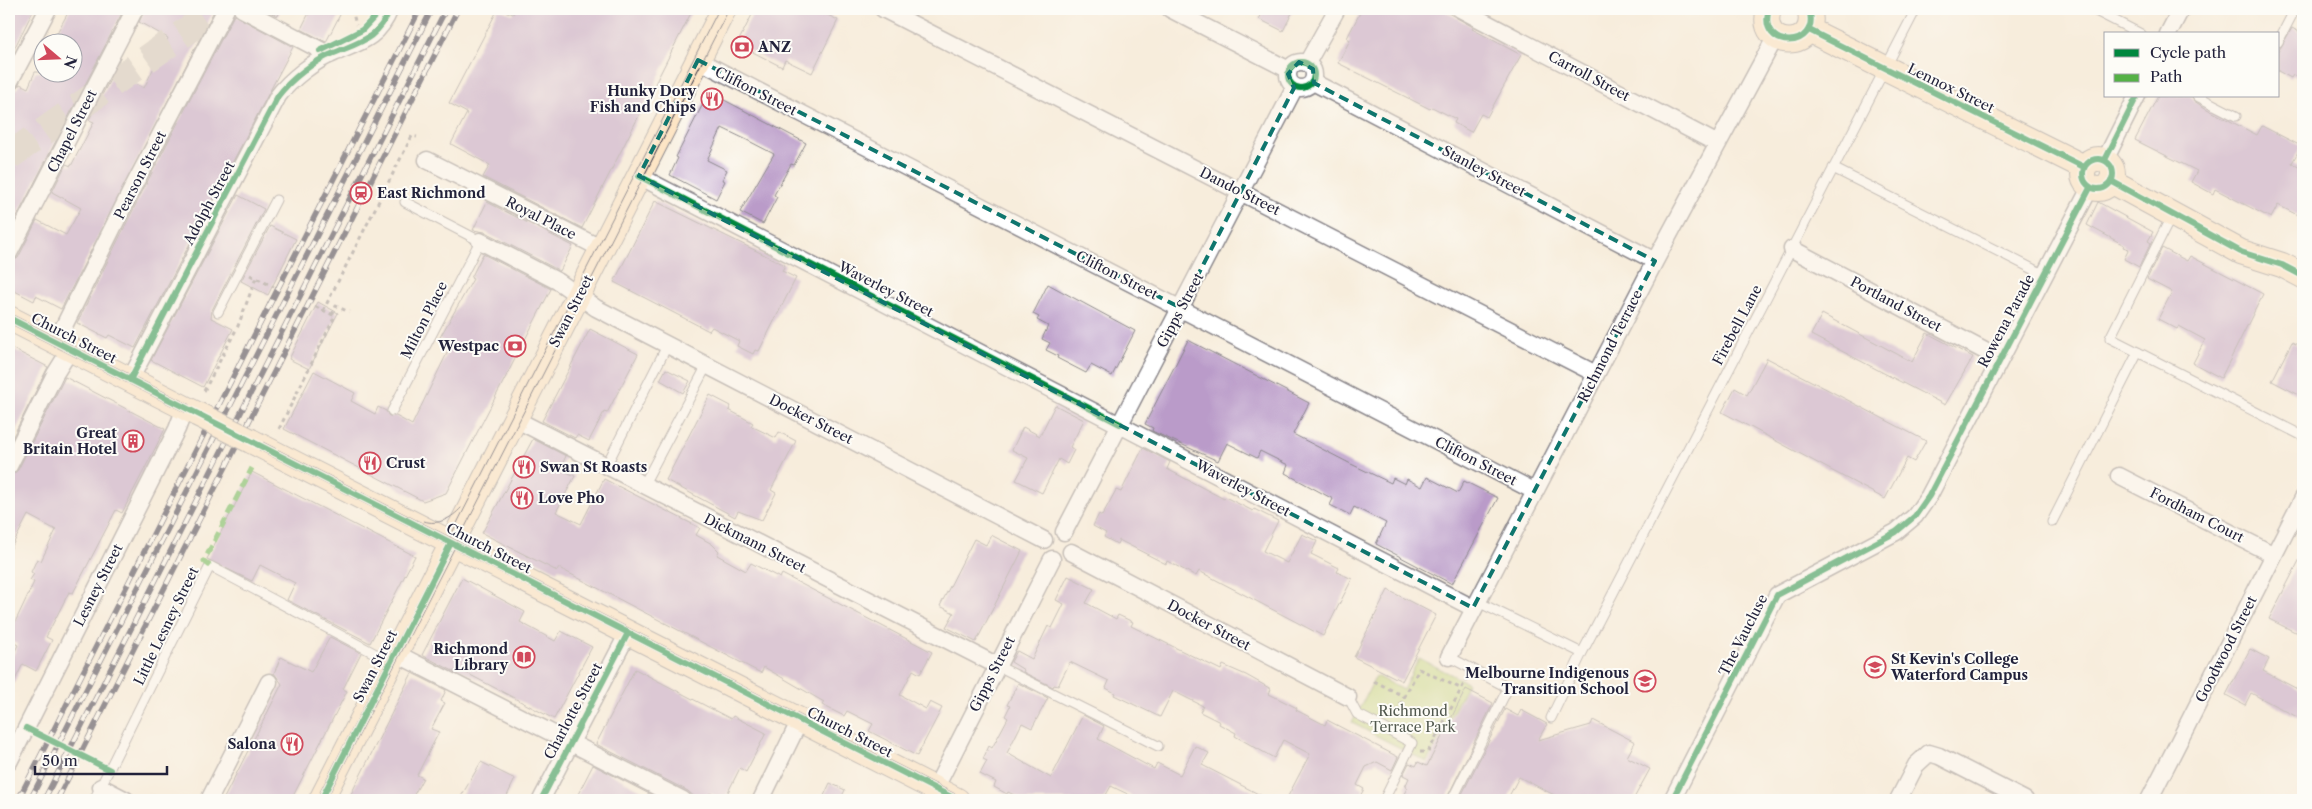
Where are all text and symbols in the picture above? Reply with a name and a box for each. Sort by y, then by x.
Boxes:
north arrow [32,32,82,82]
legend [2104,32,2280,98]
bank icon: ANZ [730,35,754,59]
place label: ANZ [757,38,791,56]
text: Cycle path [2150,43,2227,62]
street label: Carroll Street [1545,47,1633,105]
text: N [60,54,81,71]
street label: Lennox Street [1905,59,1997,117]
street label: Clifton Street [712,63,800,119]
text: Path [2150,67,2183,86]
place label: Hunky Dory Fish and Chips [590,82,696,116]
street label: Chapel Street [43,86,101,176]
restaurant icon: Hunky Dory Fish and Chips [700,87,724,111]
street label: Pearson Street [110,128,170,222]
street label: Stanley Street [1439,141,1529,201]
street label: Adolph Street [179,158,239,249]
street label: Dando Street [1197,163,1283,219]
station icon: East Richmond [349,181,373,205]
place label: East Richmond [377,184,486,202]
street label: Royal Place [503,193,580,244]
street label: Clifton Street [1073,247,1161,303]
street label: Waverley Street [834,257,937,321]
street label: Gipps Street [1153,269,1207,351]
street label: Rowena Parade [1974,271,2038,371]
street label: Swan Street [545,272,597,350]
street label: Portland Street [1847,272,1945,336]
street label: Milton Place [397,278,451,362]
street label: Firebell Lane [1708,282,1766,368]
street label: Richmond Terrace [1574,286,1646,405]
street label: Church Street [28,309,120,367]
bank icon: Westpac [503,334,527,358]
place label: Westpac [437,337,499,355]
street label: Docker Street [766,390,856,448]
place label: Great Britain Hotel [23,424,117,458]
building icon: Great Britain Hotel [121,429,145,453]
street label: Clifton Street [1432,433,1520,489]
restaurant icon: Crust [358,451,382,475]
place label: Crust [386,454,426,472]
restaurant icon: Swan St Roasts [512,455,536,479]
street label: Waverley Street [1192,455,1293,520]
place label: Swan St Roasts [540,458,647,476]
street label: Fordham Court [2147,484,2247,546]
restaurant icon: Love Pho [510,486,534,510]
place label: Love Pho [538,489,605,507]
street label: Dickmann Street [701,509,809,577]
street label: Church Street [443,519,535,577]
street label: Lesney Street [70,541,127,629]
street label: Little Lesney Street [130,564,202,688]
street label: The Vaucluse [1715,591,1771,679]
street label: Goodwood Street [2191,593,2261,705]
street label: Docker Street [1164,596,1254,654]
street label: Swan Street [349,627,401,705]
street label: Gipps Street [965,633,1019,715]
place label: Richmond Library [433,640,509,674]
library icon: Richmond Library [512,645,536,669]
place label: St Kevin's College Waterford Campus [1890,650,2028,684]
school or university icon: St Kevin's College Waterford Campus [1863,655,1887,679]
street label: Charlotte Street [540,660,606,762]
place label: Melbourne Indigenous Transition School [1465,664,1629,698]
school or university icon: Melbourne Indigenous Transition School [1633,669,1657,693]
park label: Richmond Terrace Park [1370,702,1457,736]
street label: Church Street [804,703,896,761]
restaurant icon: Salona [280,732,304,756]
place label: Salona [227,735,277,753]
scale bar [35,744,168,776]
text: 50 m [42,751,78,770]

